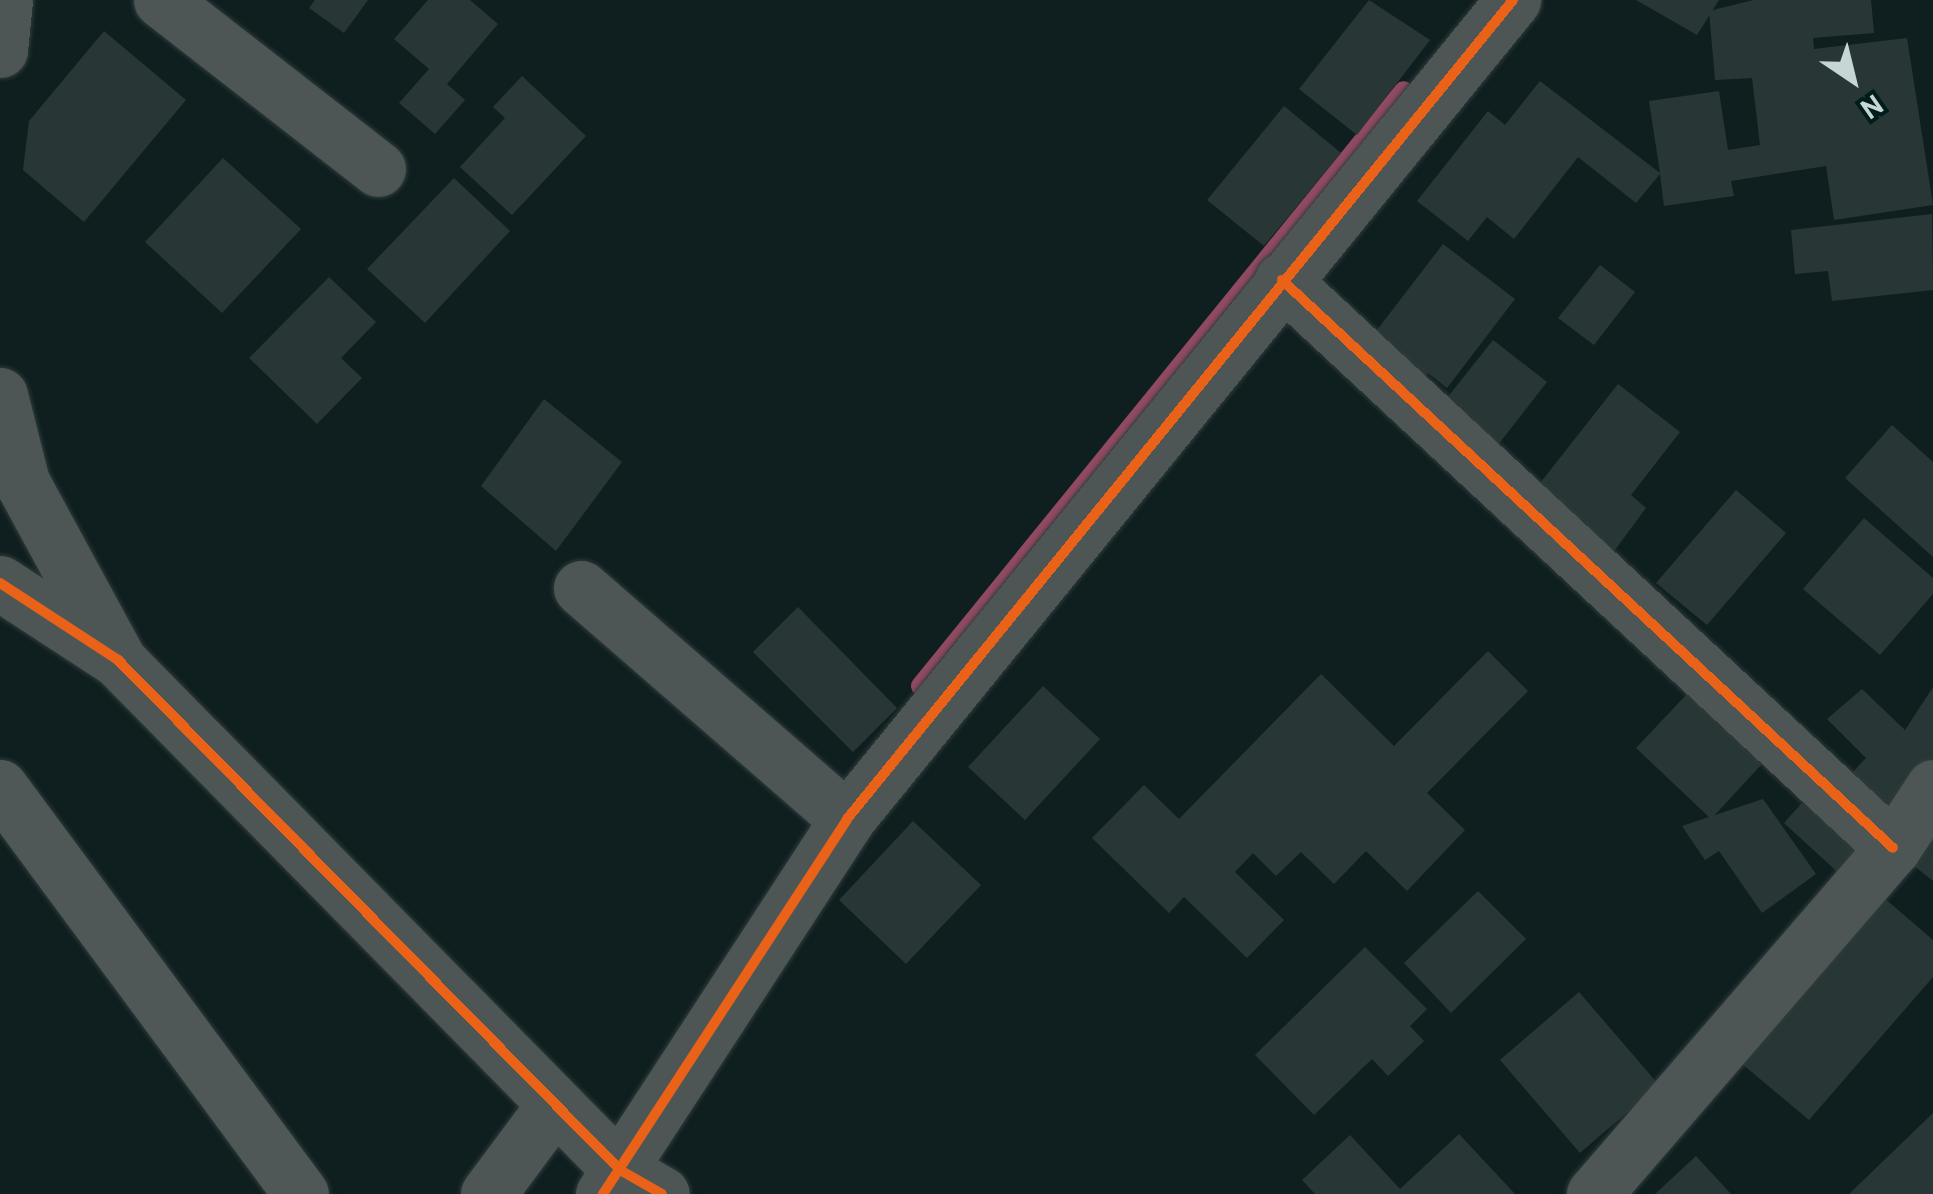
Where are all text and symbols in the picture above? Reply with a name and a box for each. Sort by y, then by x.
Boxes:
north arrow [1803,30,1903,130]
text: N [1852,84,1889,125]

